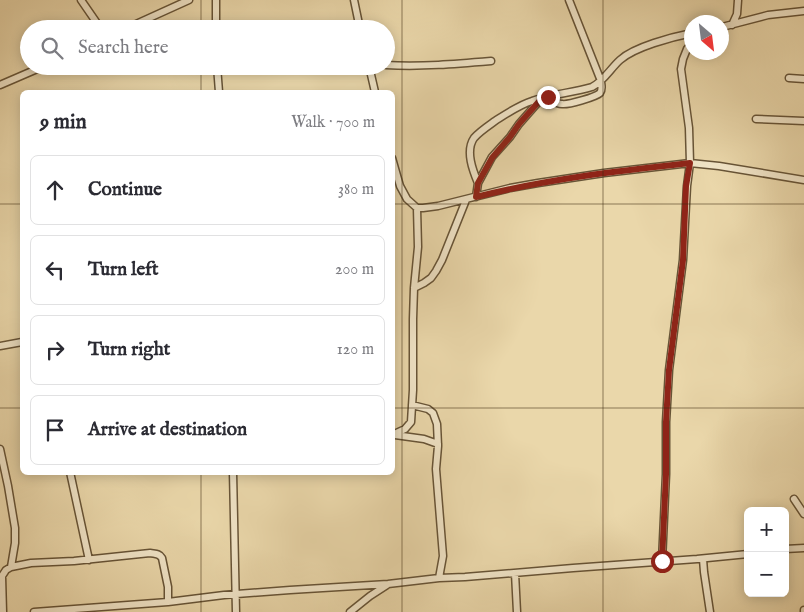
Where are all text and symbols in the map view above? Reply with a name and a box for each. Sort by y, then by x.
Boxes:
north arrow [684,15,729,60]
search box [20,20,395,75]
icon: search [38,34,66,62]
text: Search here [78,36,169,60]
route end [537,86,560,109]
text: 9 min [40,109,87,136]
text: Walk · 700 m [291,113,375,133]
icon: ahead [41,176,69,204]
text: Continue [88,178,162,202]
text: 380 m [338,180,374,200]
icon: left [41,256,69,284]
text: Turn left [88,258,159,282]
text: 200 m [335,260,374,280]
icon: right [41,336,69,364]
text: Turn right [88,338,170,362]
text: 120 m [337,340,374,360]
icon: arrive [41,416,69,444]
text: Arrive at destination [88,418,247,442]
map controls [744,507,789,597]
button: + [744,507,789,552]
route start [651,550,674,573]
button: − [744,552,789,597]

